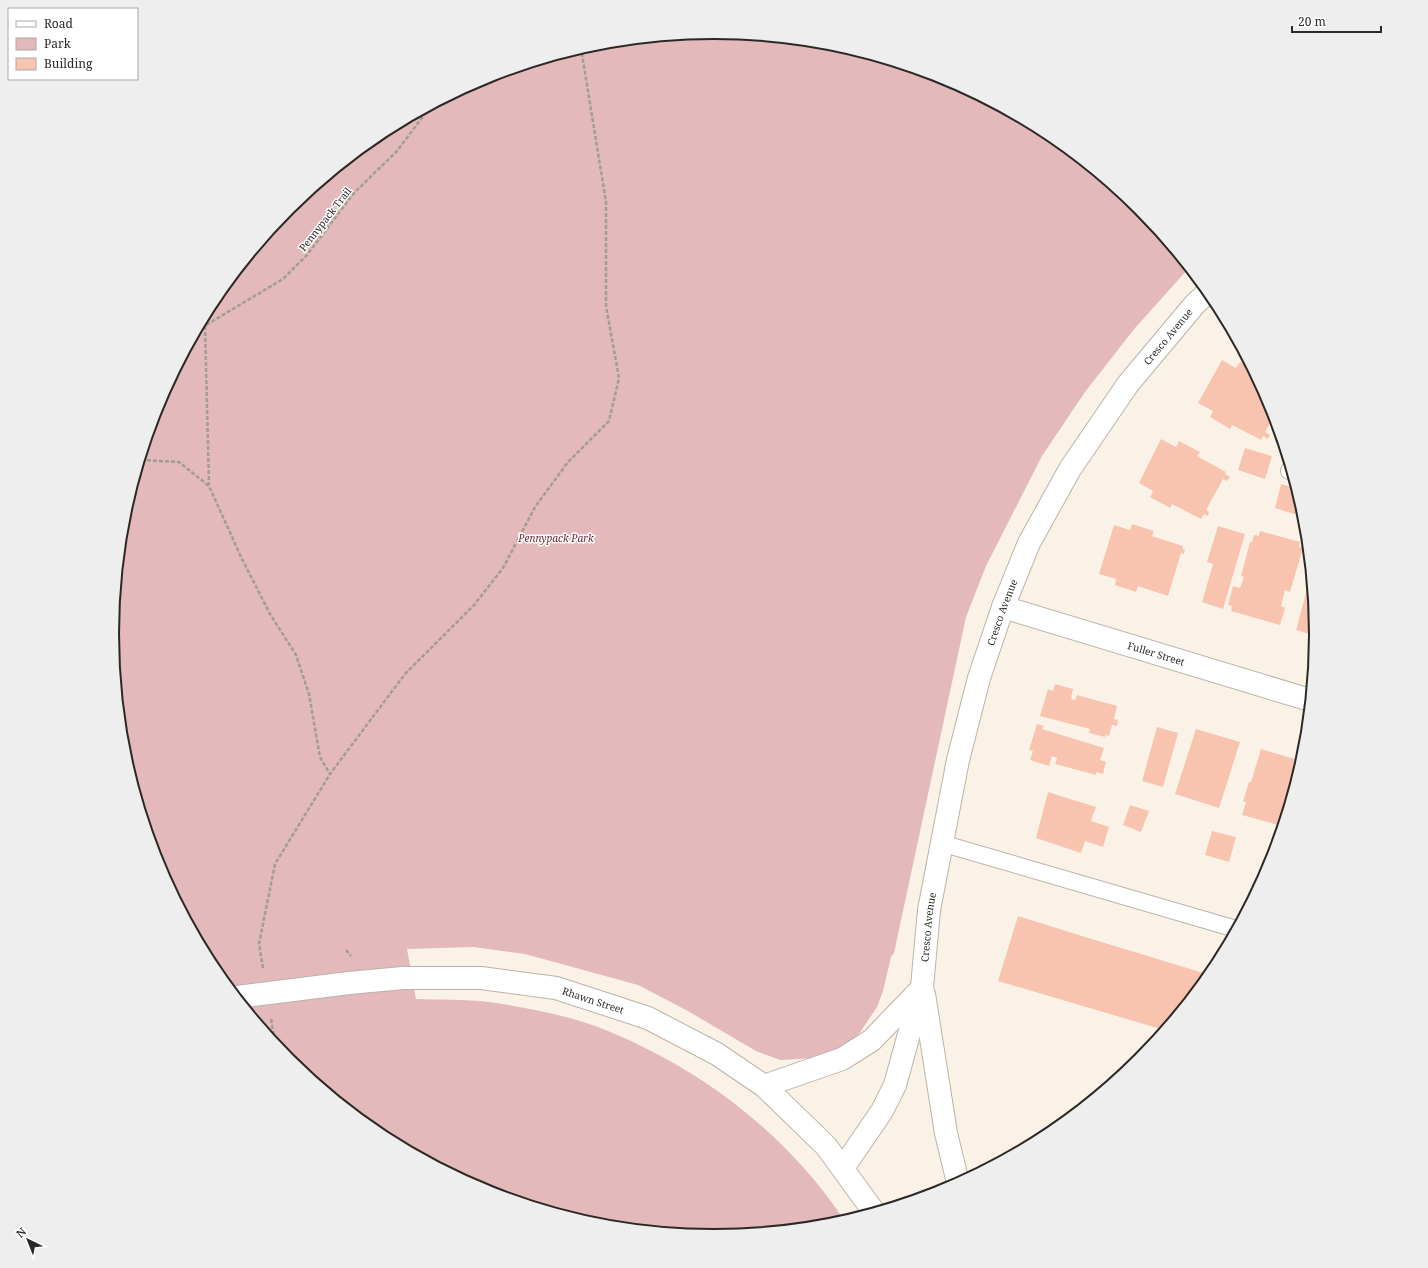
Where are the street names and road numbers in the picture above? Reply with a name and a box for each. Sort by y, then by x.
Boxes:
street label: Pennypack Trail [296,184,354,254]
street label: Cresco Avenue [1140,305,1196,368]
street label: Cresco Avenue [983,577,1021,648]
street label: Fuller Street [1126,638,1187,669]
street label: Cresco Avenue [917,891,939,962]
street label: Rhawn Street [560,984,626,1017]

